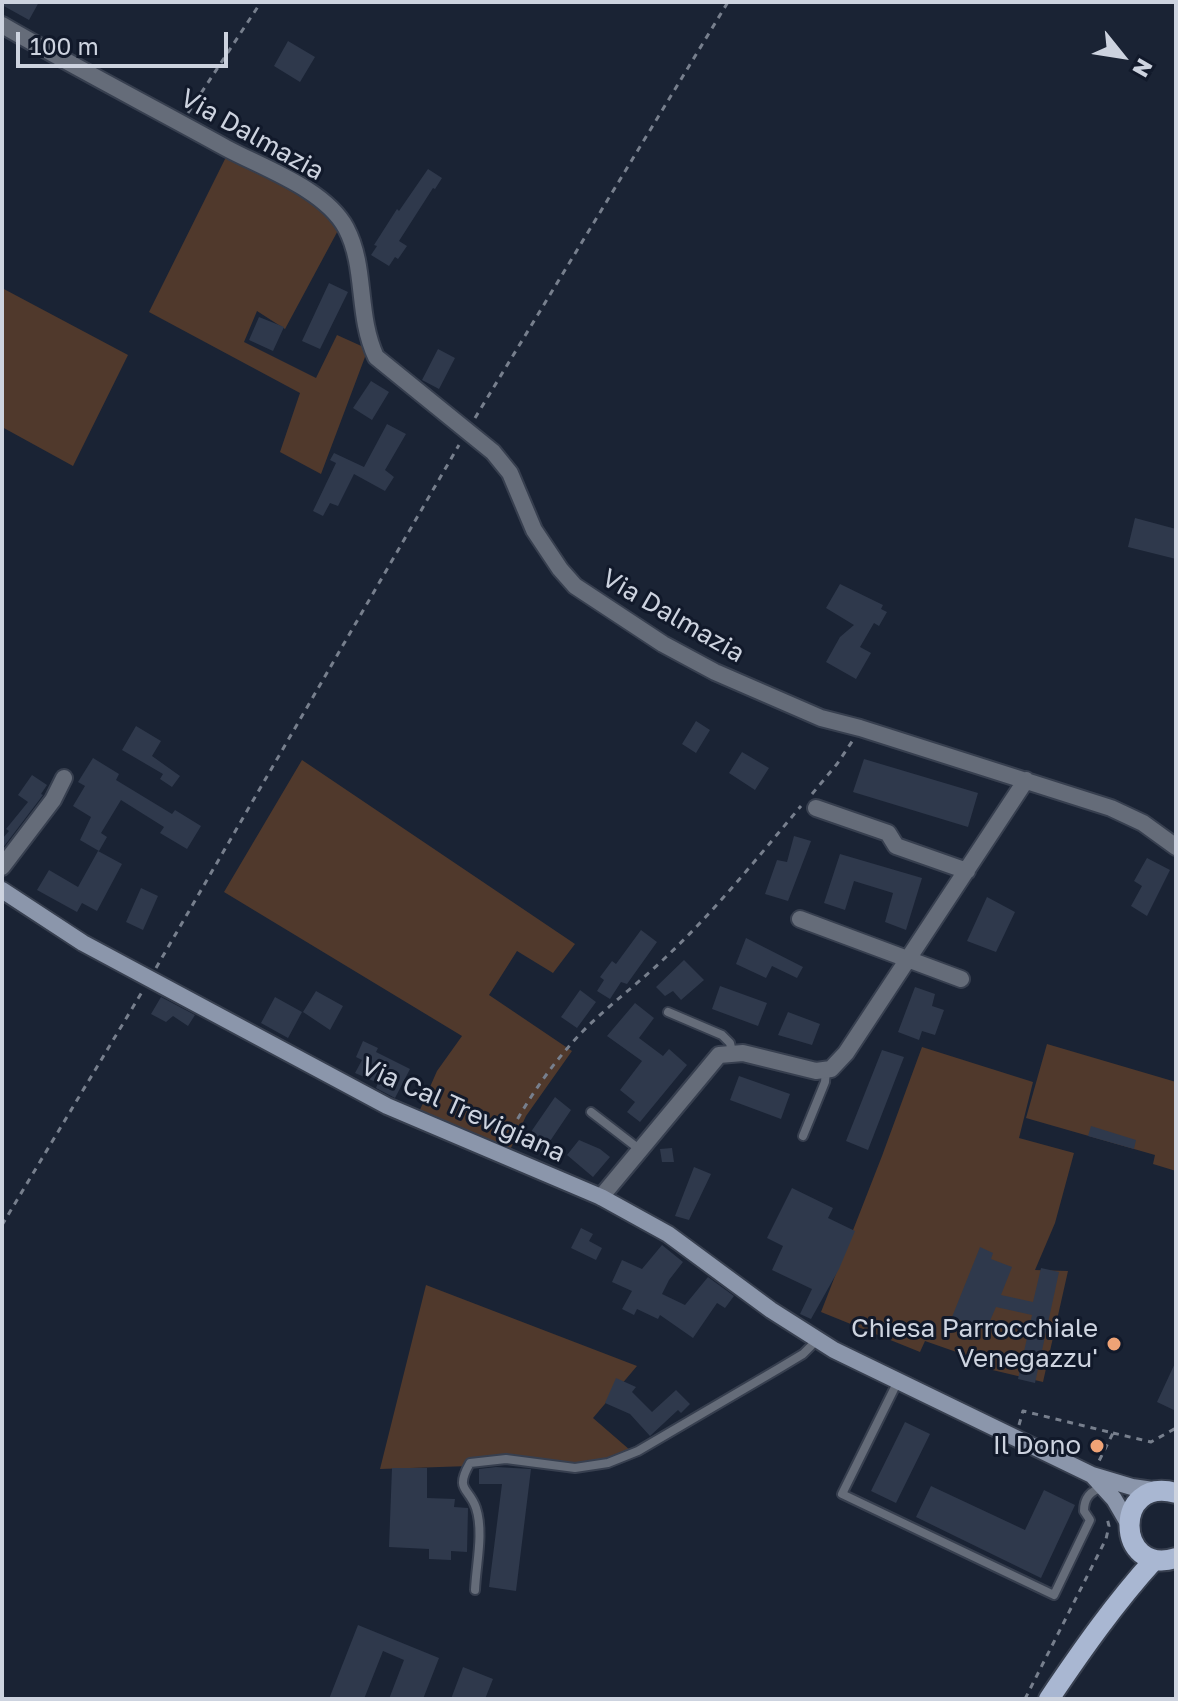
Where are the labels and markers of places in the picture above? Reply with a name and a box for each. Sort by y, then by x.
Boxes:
place label: Chiesa Parrocchiale Venegazzu' [851,1313,1098,1374]
marker: Chiesa Parrocchiale Venegazzu' [1105,1335,1123,1353]
place label: Il Dono [993,1430,1081,1462]
marker: Il Dono [1088,1437,1106,1455]

